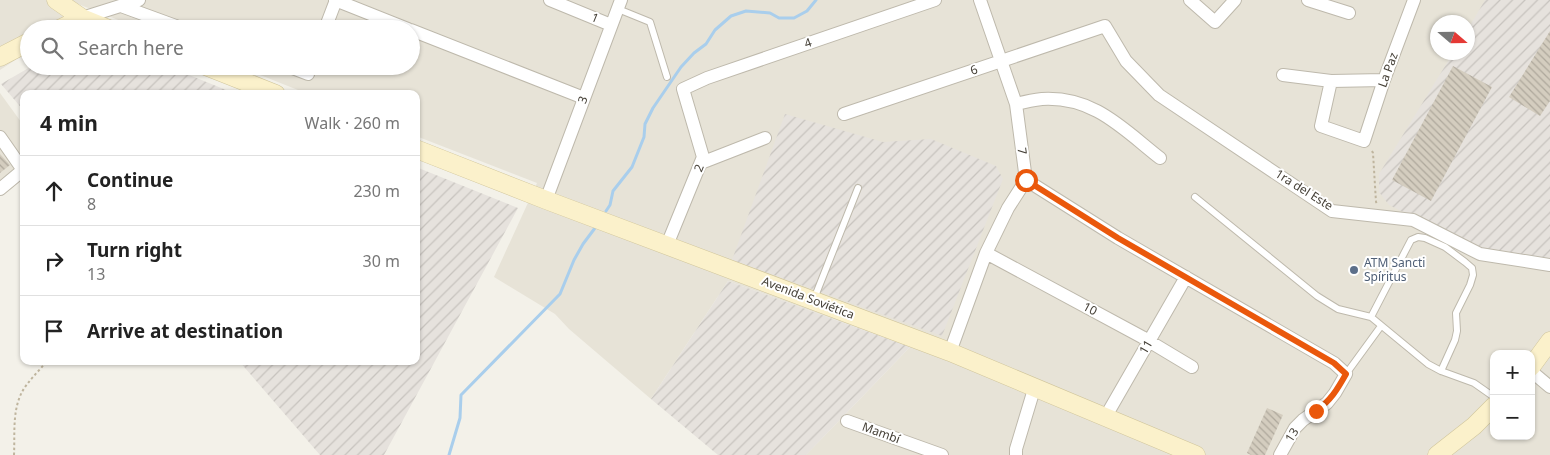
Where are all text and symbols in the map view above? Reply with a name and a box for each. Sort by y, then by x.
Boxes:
street label: 1 [589,8,602,27]
north arrow [1430,15,1475,60]
search box [20,20,420,75]
street label: 4 [802,33,814,52]
icon: search [38,34,66,62]
text: Search here [78,35,184,61]
street label: La Paz [1373,50,1402,90]
street label: 6 [968,60,980,79]
street label: 3 [573,94,592,106]
text: 4 min [40,109,98,137]
text: Walk · 260 m [305,112,400,134]
street label: 7 [1014,146,1031,156]
street label: 2 [689,161,708,174]
street label: 1ra del Este [1272,165,1337,214]
text: Continue [87,167,173,193]
route start [1015,169,1038,192]
icon: ahead [40,177,68,205]
text: 230 m [353,180,400,202]
text: 8 [87,193,96,215]
text: Turn right [87,237,182,263]
icon: right [40,247,68,275]
text: 30 m [363,250,400,272]
place label: ATM Sancti Spíritus [1364,254,1425,285]
text: 13 [87,263,105,285]
marker: ATM Sancti Spíritus [1348,264,1360,276]
street label: Avenida Soviética [759,272,857,323]
street label: 10 [1080,298,1100,319]
icon: arrive [40,317,68,345]
text: Arrive at destination [87,318,283,344]
street label: 11 [1135,337,1156,357]
map controls [1490,350,1535,440]
button: + [1490,350,1535,395]
button: − [1490,395,1535,440]
route end [1305,400,1328,423]
street label: Mambí [860,418,903,448]
street label: 13 [1281,424,1302,445]

